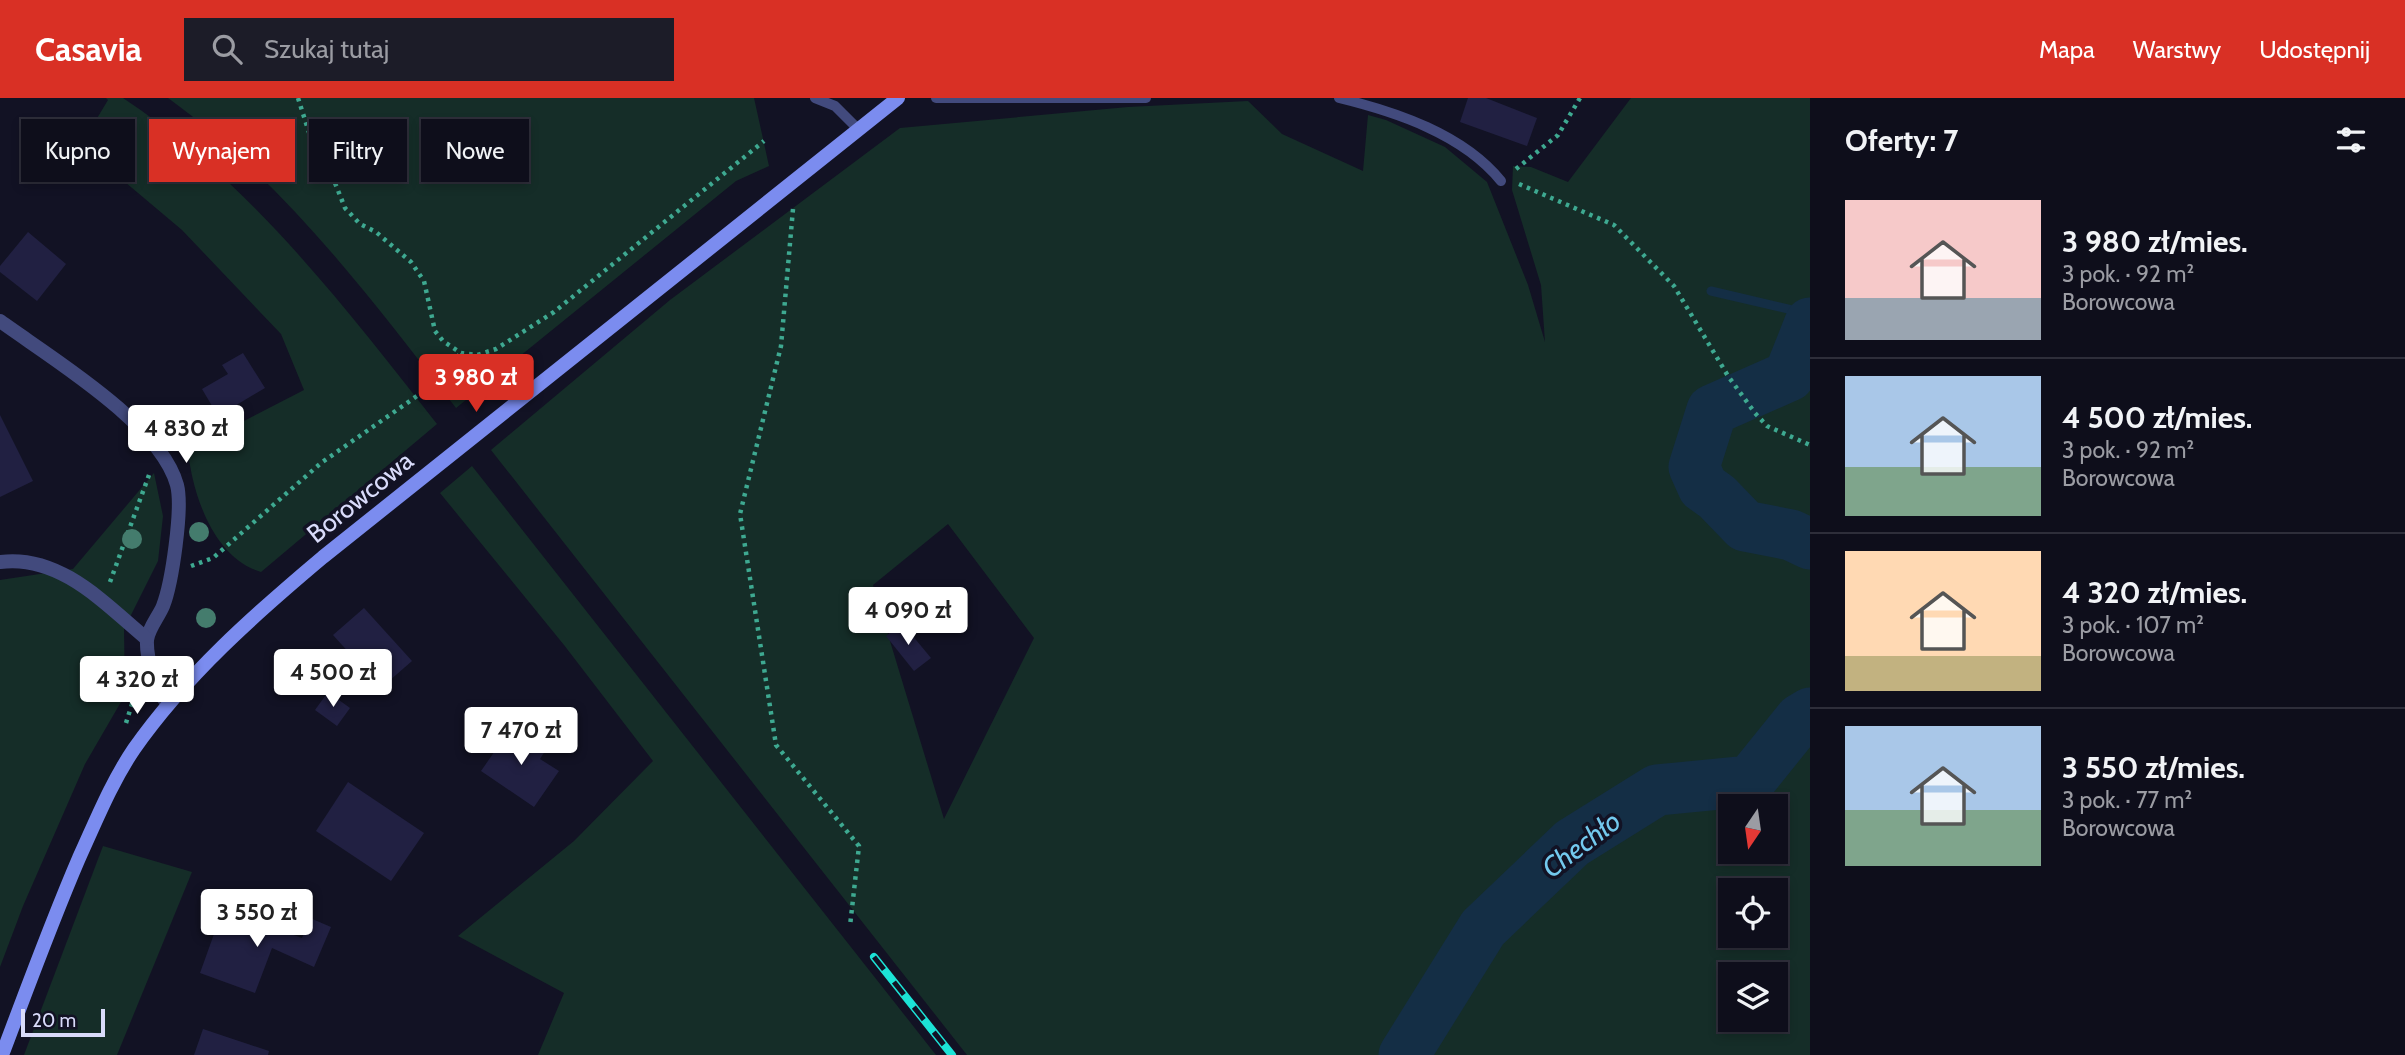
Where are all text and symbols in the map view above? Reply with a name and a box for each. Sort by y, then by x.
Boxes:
search box [184,18,674,81]
text: Casavia [35,29,142,69]
icon: search [208,30,246,68]
text: Szukaj tutaj [264,33,389,65]
text: Mapa [2039,35,2095,64]
text: Warstwy [2133,35,2221,64]
text: Udostępnij [2259,35,2370,64]
chip: Kupno [21,119,135,182]
chip: Wynajem [149,119,295,182]
chip: Filtry [309,119,407,182]
chip: Nowe [421,119,529,182]
icon: filters [2332,121,2370,159]
text: Oferty: 7 [1845,122,1958,159]
text: 3 980 zł/mies. [2062,223,2248,260]
icon: home [1901,228,1985,312]
text: 3 pok. · 92 m² [2062,260,2194,288]
text: Borowcowa [2062,288,2175,316]
pin: 3 980 zł [404,354,548,414]
text: 3 980 zł [435,363,517,391]
text: 4 500 zł/mies. [2062,399,2253,436]
icon: home [1901,404,1985,488]
pin: 4 830 zł [114,406,258,465]
text: 4 830 zł [144,414,228,442]
text: 3 pok. · 92 m² [2062,436,2194,464]
street label: Borowcowa [300,444,420,550]
text: Borowcowa [2062,464,2175,492]
text: 4 320 zł/mies. [2062,574,2247,611]
icon: home [1901,579,1985,663]
pin: 4 090 zł [836,588,980,647]
text: 4 090 zł [865,596,951,624]
text: 3 pok. · 107 m² [2062,611,2204,639]
text: Borowcowa [2062,639,2175,667]
pin: 4 500 zł [261,650,405,709]
pin: 4 320 zł [65,656,209,716]
text: 4 500 zł [290,658,376,686]
text: 4 320 zł [96,665,178,693]
pin: 7 470 zł [449,708,593,767]
text: 7 470 zł [481,716,561,744]
text: 3 550 zł/mies. [2062,749,2245,786]
icon: home [1901,754,1985,838]
text: 3 pok. · 77 m² [2062,786,2192,814]
north arrow [1718,794,1788,864]
map controls [1718,794,1788,1032]
water label: Chechło [1535,803,1627,885]
text: Borowcowa [2062,814,2175,842]
button: locate [1718,878,1788,948]
pin: 3 550 zł [185,890,329,949]
text: 3 550 zł [217,898,297,926]
button: layers [1718,962,1788,1032]
scale bar [21,1006,105,1038]
text: 20 m [32,1009,76,1032]

